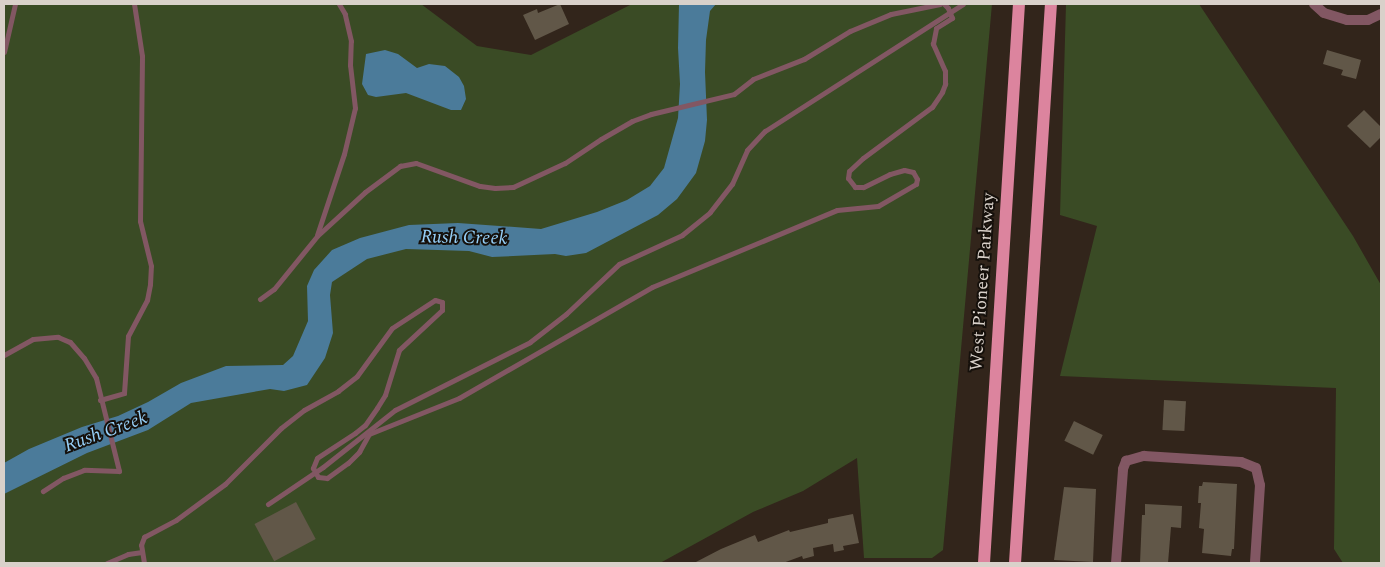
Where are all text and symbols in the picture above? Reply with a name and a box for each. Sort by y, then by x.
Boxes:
street label: West Pioneer Parkway [966,192,1000,372]
water label: Rush Creek [420,226,508,250]
water label: Rush Creek [61,406,151,458]

